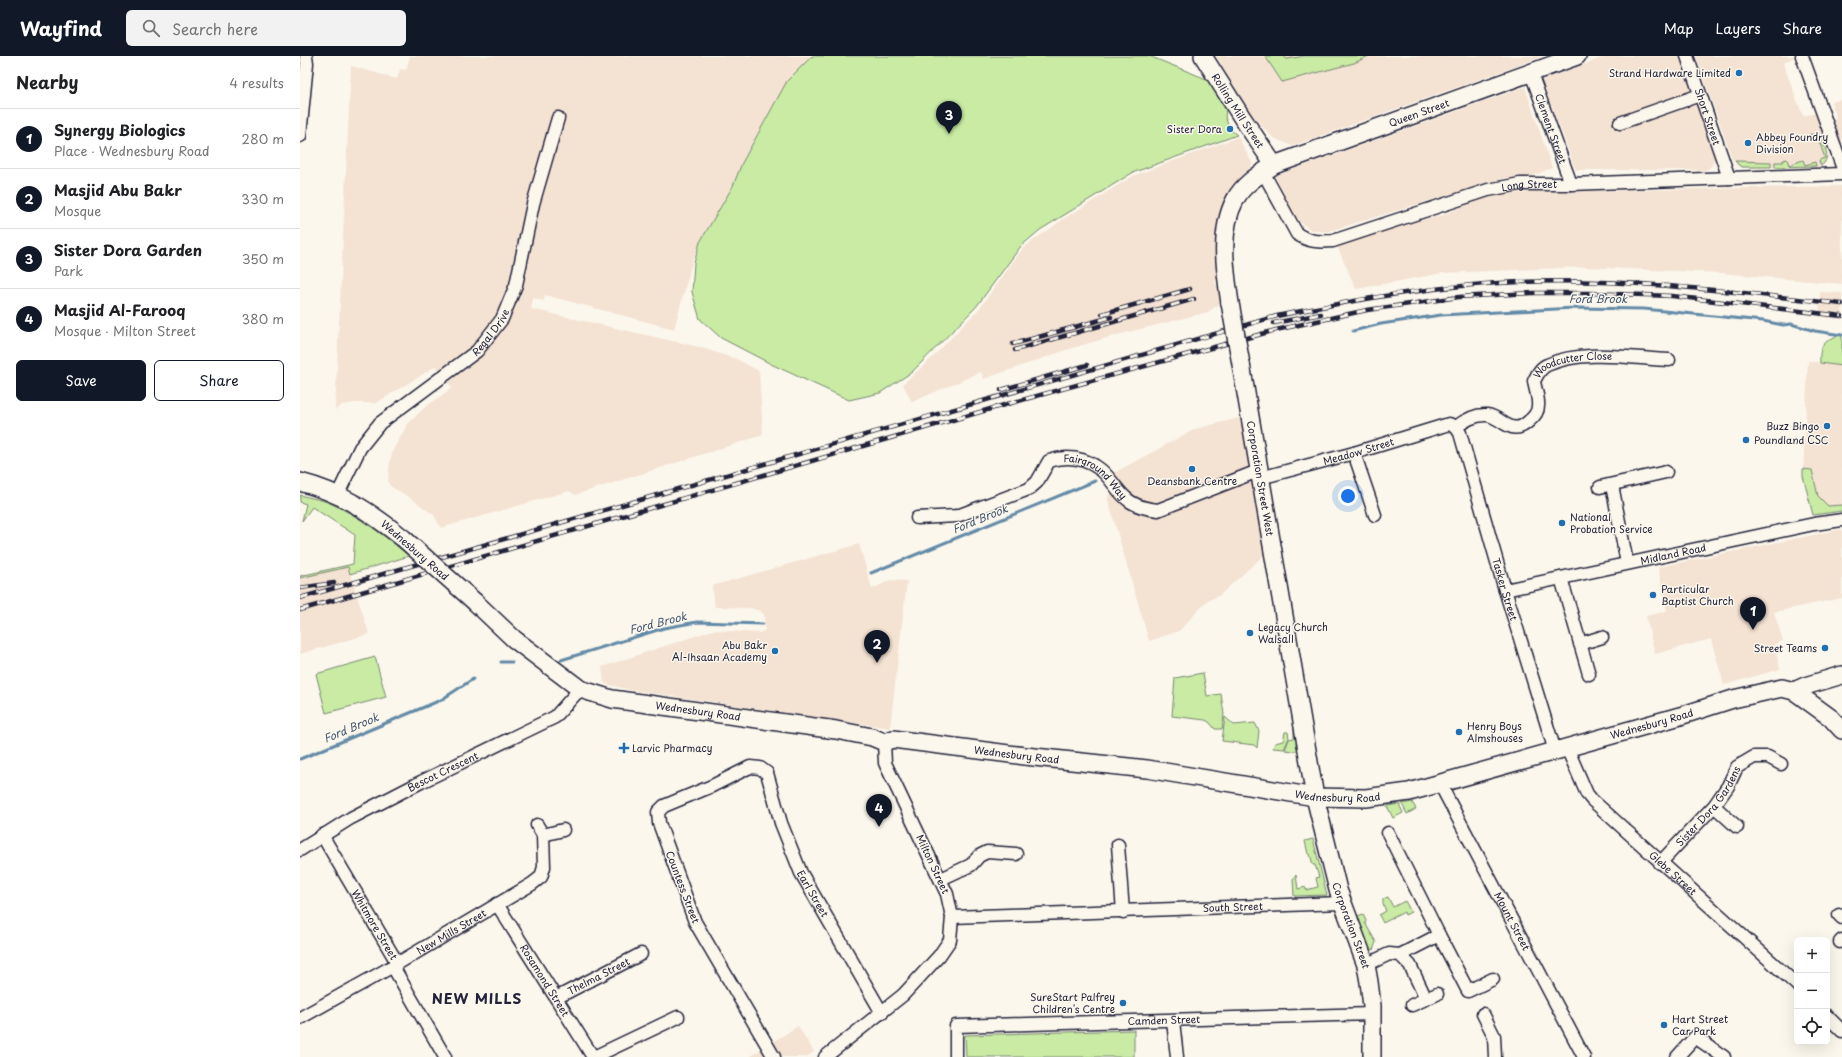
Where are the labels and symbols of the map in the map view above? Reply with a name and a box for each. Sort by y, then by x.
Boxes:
place label: Strand Hardware Limited [1609,65,1731,80]
marker: Strand Hardware Limited [1734,68,1744,78]
street label: Rolling Mill Street [1209,70,1268,151]
street label: Short Street [1692,86,1725,147]
street label: Clement Street [1532,91,1571,165]
street label: Queen Street [1387,95,1451,130]
pin: 3 [936,101,962,134]
place label: Sister Dora [1167,121,1223,136]
marker: Sister Dora [1225,124,1235,134]
place label: Abbey Foundry Division [1756,129,1828,156]
marker: Abbey Foundry Division [1743,138,1753,148]
street label: Long Street [1500,176,1557,194]
water label: Ford Brook [1569,290,1628,307]
street label: Regal Drive [469,307,512,359]
street label: Woodcutter Close [1529,348,1612,381]
place label: Buzz Bingo [1766,418,1819,433]
street label: Corporation Street West [1244,420,1278,537]
marker: Buzz Bingo [1822,421,1832,431]
place label: Poundland CSC [1754,432,1829,447]
street label: Meadow Street [1321,433,1396,468]
marker: Poundland CSC [1741,435,1751,445]
street label: Fairground Way [1063,450,1131,503]
marker: Deansbank Centre [1187,464,1197,474]
place label: Deansbank Centre [1147,473,1237,488]
your location [1338,486,1358,506]
water label: Ford Brook [950,499,1011,537]
place label: National Probation Service [1570,509,1653,536]
street label: Wednesbury Road [377,516,453,584]
marker: National Probation Service [1557,518,1567,528]
street label: Midland Road [1639,539,1708,568]
street label: Tasker Street [1489,556,1522,622]
place label: Particular Baptist Church [1661,581,1734,608]
marker: Particular Baptist Church [1648,590,1658,600]
pin: 1 [1740,597,1766,630]
water label: Ford Brook [627,607,689,638]
place label: Legacy Church Walsall [1258,619,1328,646]
marker: Legacy Church Walsall [1245,628,1255,638]
pin: 2 [864,630,890,663]
place label: Abu Bakr Al-Ihsaan Academy [672,637,767,664]
place label: Street Teams [1754,640,1817,655]
marker: Street Teams [1820,643,1830,653]
marker: Abu Bakr Al-Ihsaan Academy [770,646,780,656]
street label: Wednesbury Road [655,697,742,724]
street label: Wednesbury Road [1608,704,1695,742]
water label: Ford Brook [321,708,382,747]
place label: Henry Boys Almshouses [1467,718,1523,745]
marker: Henry Boys Almshouses [1454,727,1464,737]
place label: Larvic Pharmacy [632,740,713,755]
street label: Wednesbury Road [973,742,1060,767]
marker: Larvic Pharmacy [619,743,629,753]
street label: Bescot Crescent [404,747,480,795]
street label: Sister Dora Gardens [1672,763,1744,849]
street label: Wednesbury Road [1294,786,1381,806]
pin: 4 [866,794,892,827]
street label: Milton Street [913,832,954,896]
street label: Glebe Street [1646,847,1700,898]
street label: Countess Street [663,848,704,925]
street label: Earl Street [794,867,833,920]
street label: Corporation Street [1329,881,1374,970]
street label: Whitmore Street [349,886,402,962]
street label: Mount Street [1491,889,1534,953]
street label: South Street [1202,898,1263,915]
street label: New Mills Street [413,905,489,958]
street label: Rosamond Street [517,941,574,1019]
street label: Thelma Street [565,953,632,998]
district label: NEW MILLS [432,988,522,1009]
place label: SureStart Palfrey Children's Centre [1030,989,1115,1016]
marker: SureStart Palfrey Children's Centre [1118,998,1128,1008]
street label: Camden Street [1127,1011,1200,1028]
place label: Hart Street Car Park [1672,1011,1728,1038]
marker: Hart Street Car Park [1659,1020,1669,1030]

